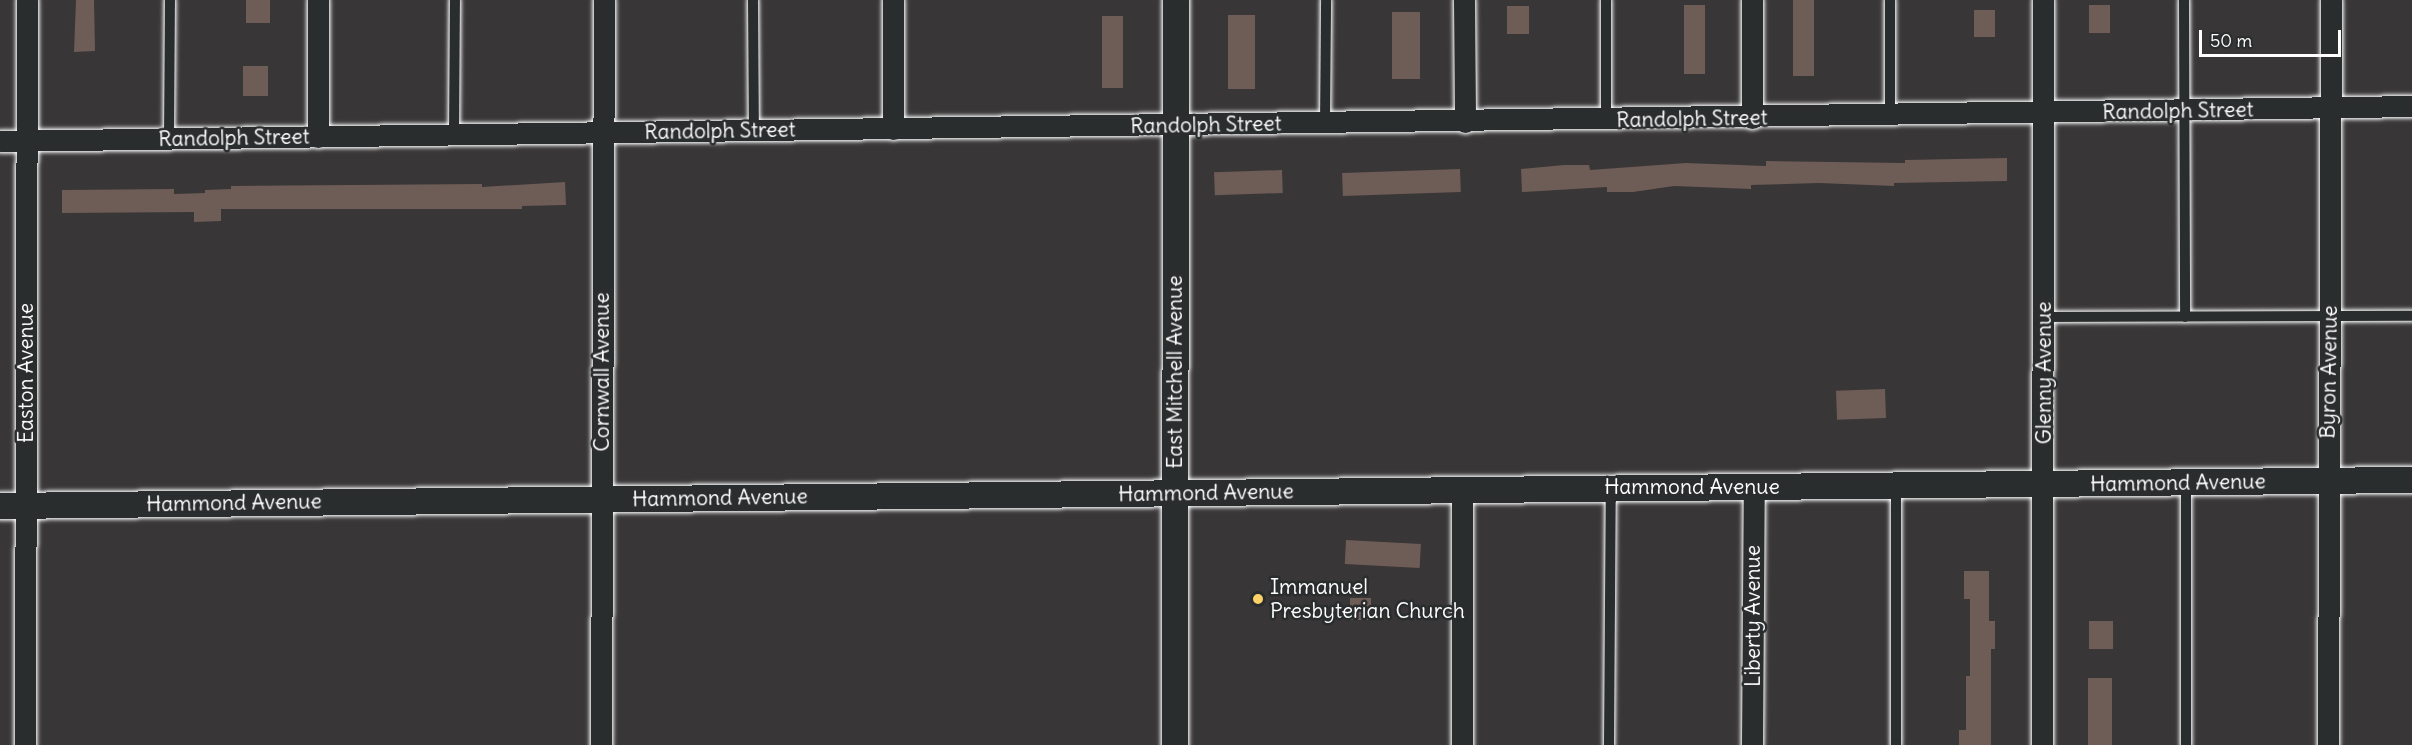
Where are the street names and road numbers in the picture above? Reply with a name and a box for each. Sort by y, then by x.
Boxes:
street label: Randolph Street [2102,97,2254,125]
street label: Randolph Street [1616,105,1768,133]
street label: Randolph Street [1130,111,1282,139]
street label: Randolph Street [644,117,796,145]
street label: Randolph Street [158,124,310,152]
street label: East Mitchell Avenue [1162,275,1188,469]
street label: Cornwall Avenue [589,292,615,452]
street label: Glenny Avenue [2031,302,2057,444]
street label: Easton Avenue [13,303,39,443]
street label: Byron Avenue [2315,305,2343,439]
street label: Hammond Avenue [2090,469,2266,497]
street label: Hammond Avenue [1604,474,1780,500]
street label: Hammond Avenue [1118,479,1294,507]
street label: Hammond Avenue [632,484,808,512]
street label: Hammond Avenue [146,489,322,517]
street label: Liberty Avenue [1740,545,1766,687]

